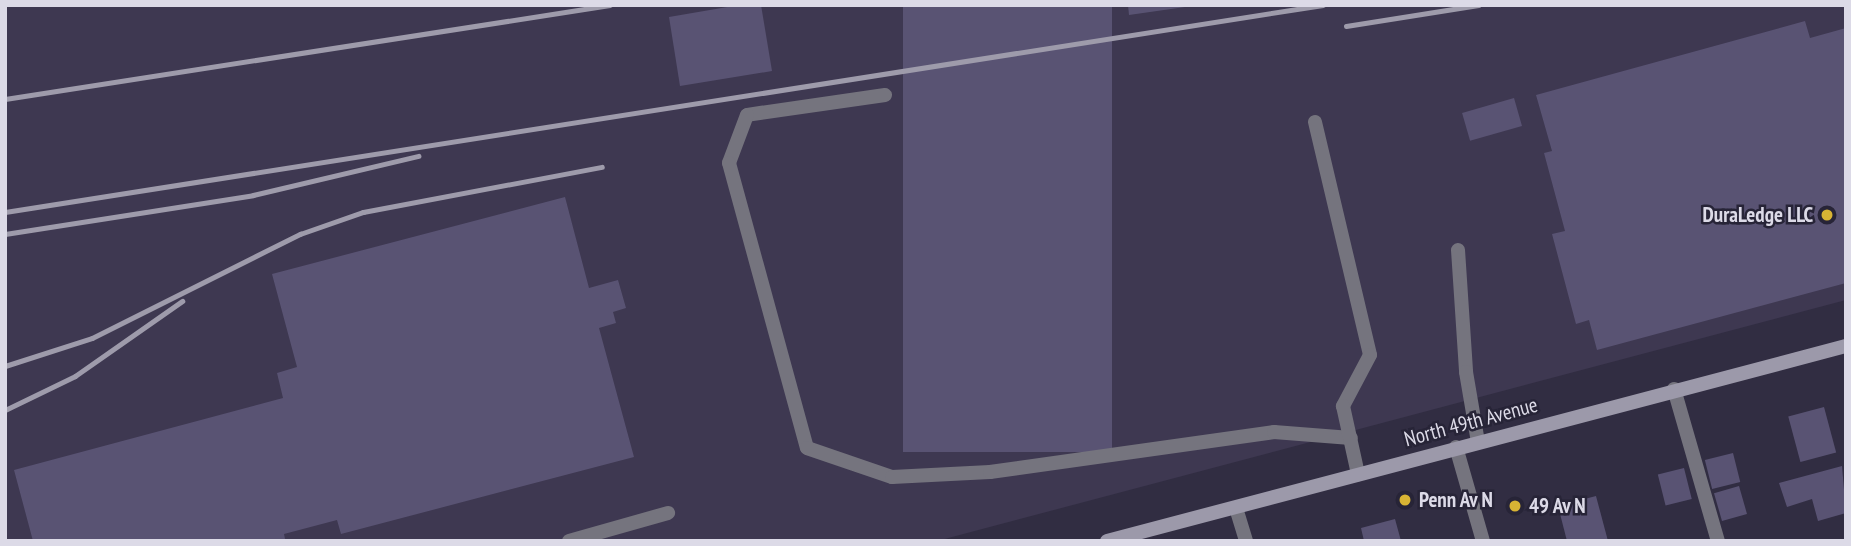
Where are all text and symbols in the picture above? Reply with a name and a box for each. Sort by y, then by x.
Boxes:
place label: DuraLedge LLC [1703,202,1813,228]
marker: DuraLedge LLC [1819,207,1835,223]
street label: North 49th Avenue [1401,392,1541,452]
place label: Penn Av N [1419,487,1494,513]
marker: Penn Av N [1397,492,1413,508]
place label: 49 Av N [1529,493,1587,519]
marker: 49 Av N [1507,498,1523,514]

